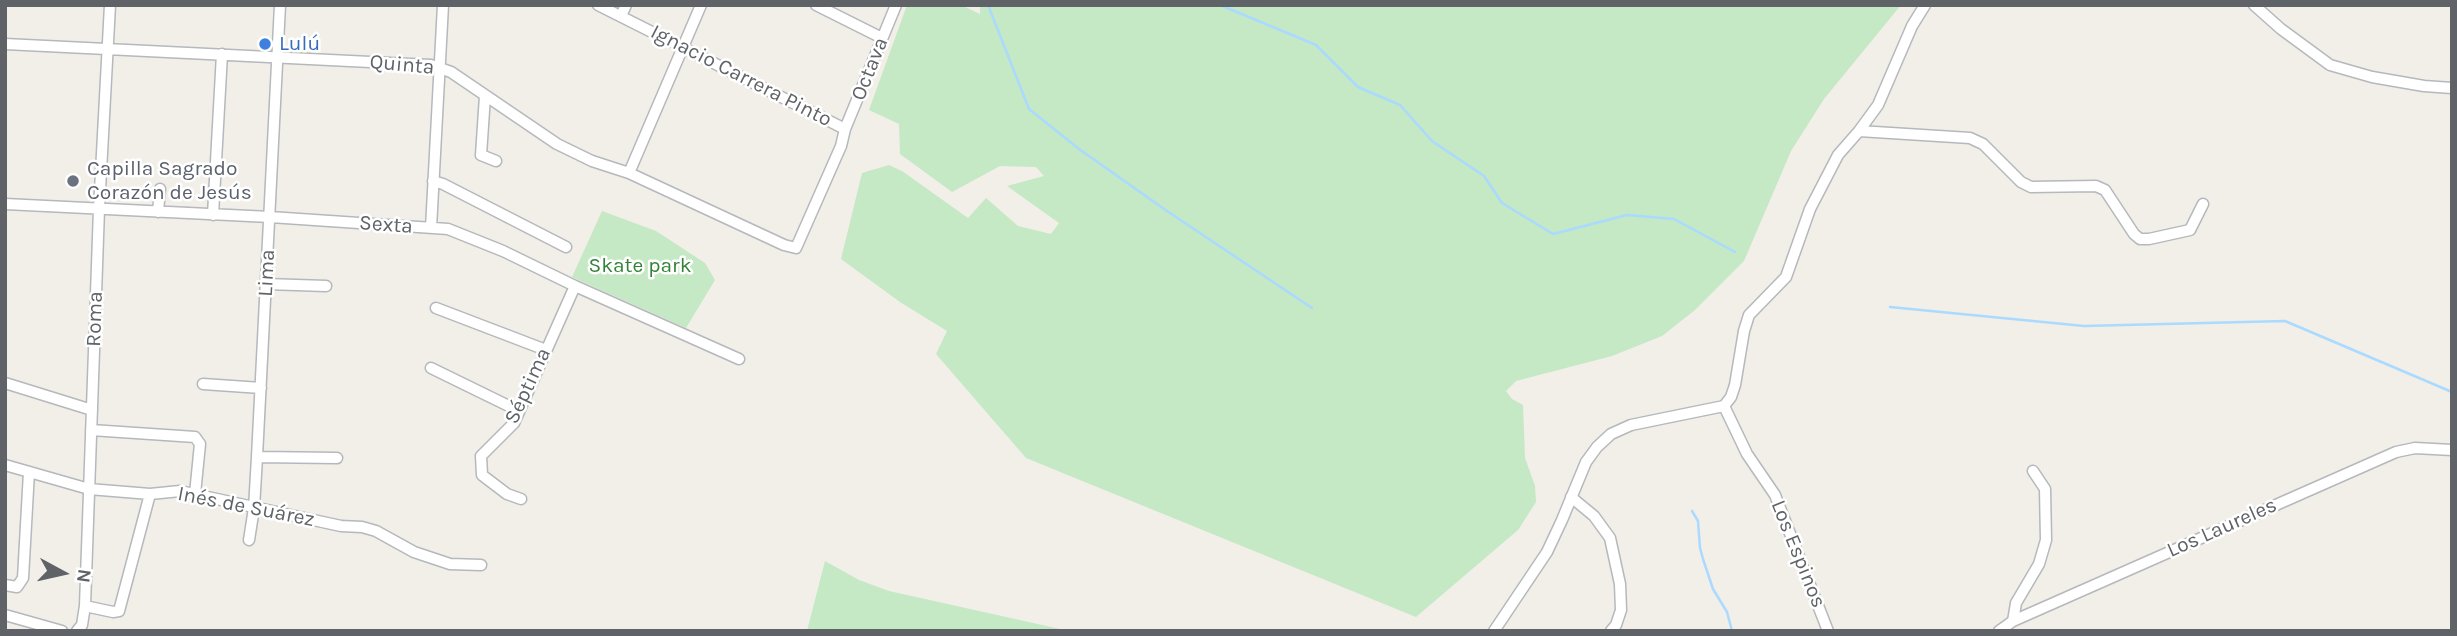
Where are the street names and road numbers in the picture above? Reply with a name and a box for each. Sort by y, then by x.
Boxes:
street label: Ignacio Carrera Pinto [646,19,836,133]
street label: Octava [846,34,894,104]
street label: Quinta [369,50,435,80]
street label: Sexta [358,211,414,239]
street label: Lima [253,249,281,297]
street label: Roma [81,291,109,347]
street label: Séptima [499,344,557,428]
street label: Inés de Suárez [175,481,317,533]
street label: Los Laureles [2163,493,2281,563]
street label: Los Espinos [1765,496,1831,612]

